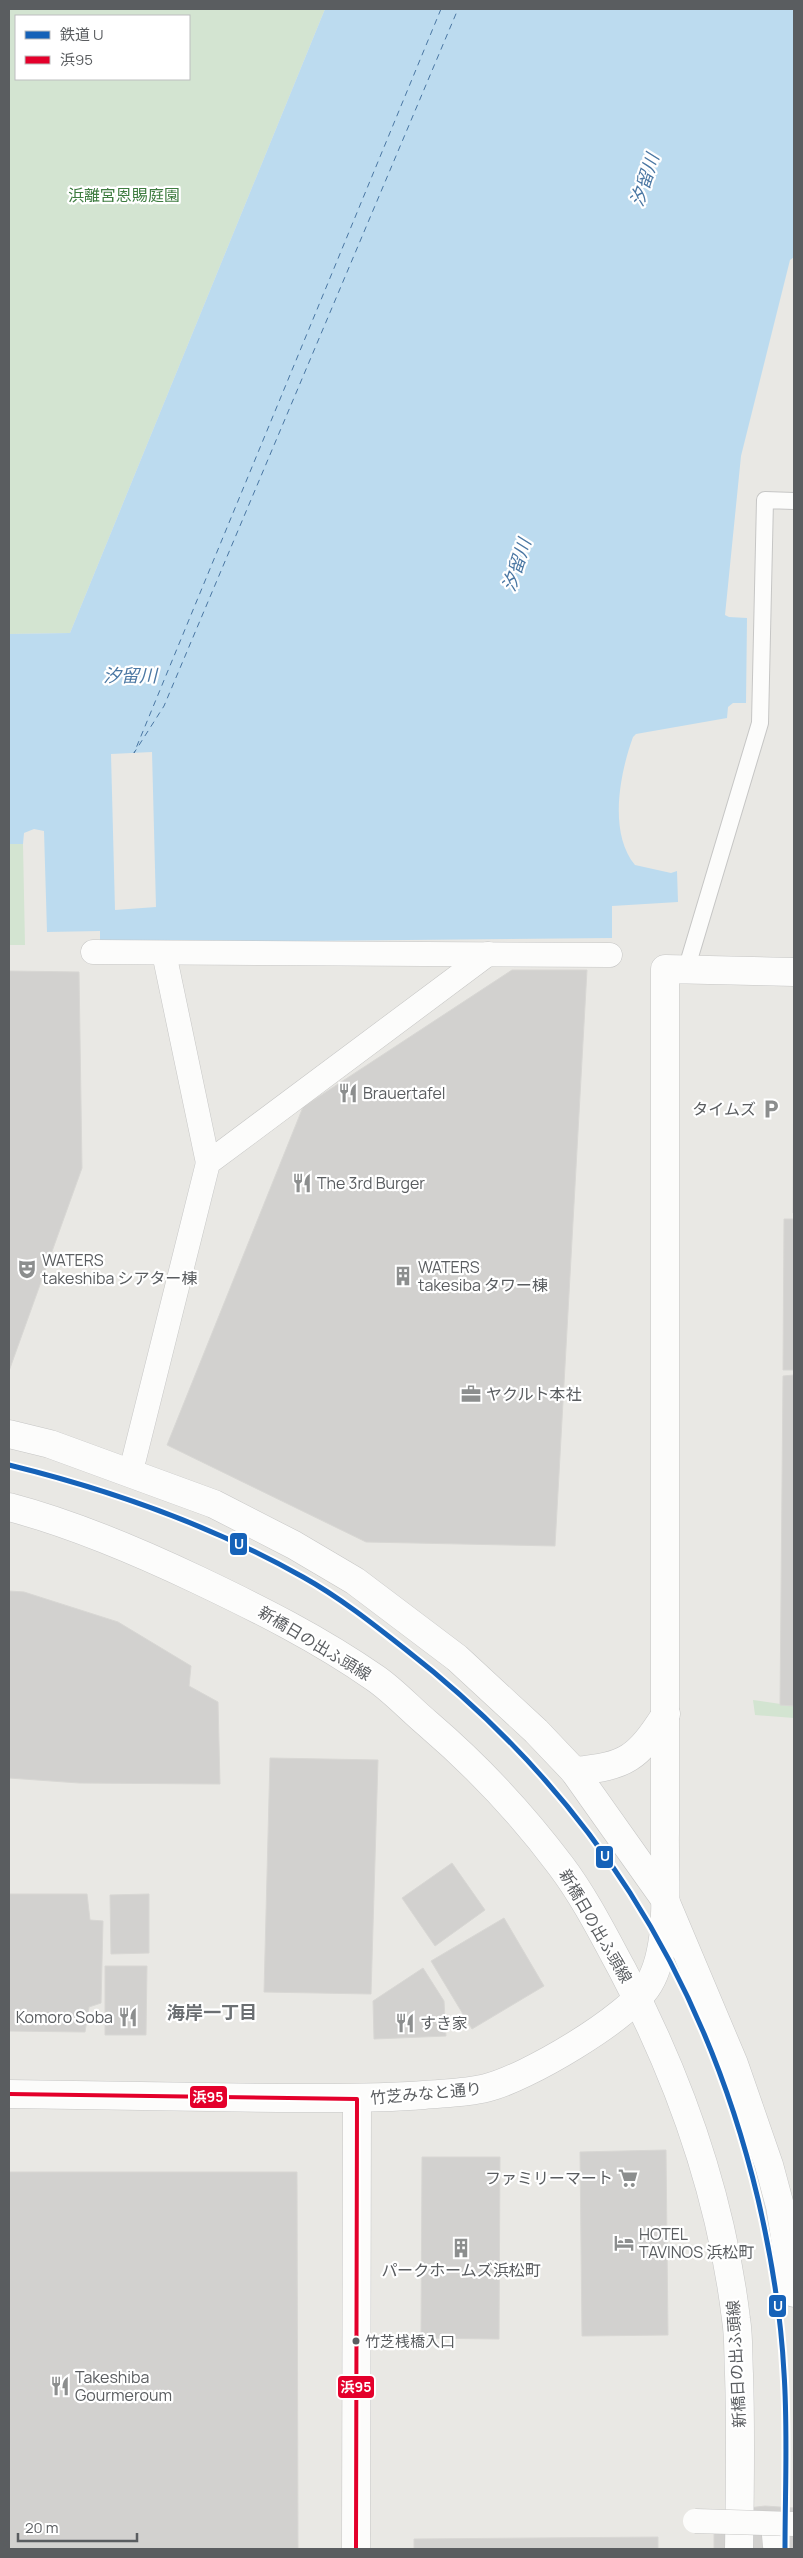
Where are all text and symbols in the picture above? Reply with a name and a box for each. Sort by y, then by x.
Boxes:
legend [15,15,190,80]
text: 鉄道 U [60,24,104,45]
text: 浜95 [60,49,93,70]
water label: 汐留川 [624,149,664,209]
park label: 浜離宮恩賜庭園 [68,184,180,206]
water label: 汐留川 [496,534,536,594]
water label: 汐留川 [103,663,159,687]
restaurant icon: Brauertafel [337,1082,359,1104]
place label: Brauertafel [363,1082,446,1104]
place label: タイムズ [692,1098,756,1120]
parking icon: タイムズ [760,1098,782,1120]
restaurant icon: The 3rd Burger [291,1172,313,1194]
place label: The 3rd Burger [317,1172,425,1194]
place label: WATERS takeshiba シアター棟 [42,1249,198,1289]
place label: WATERS takesiba タワー棟 [418,1256,548,1296]
theatre icon: WATERS takeshiba シアター棟 [16,1258,38,1280]
building icon: WATERS takesiba タワー棟 [392,1265,414,1287]
office icon: ヤクルト本社 [460,1383,482,1405]
place label: ヤクルト本社 [486,1383,582,1405]
line badge: U [229,1532,248,1556]
text: U [234,1534,244,1553]
street label: 新橋日の出ふ頭線 [254,1601,376,1685]
line badge: U [595,1845,614,1869]
text: U [600,1846,610,1865]
street label: 新橋日の出ふ頭線 [554,1865,638,1987]
district label: 海岸一丁目 [167,2000,257,2024]
place label: Komoro Soba [16,2006,113,2028]
restaurant icon: Komoro Soba [117,2006,139,2028]
restaurant icon: すき家 [394,2012,416,2034]
place label: すき家 [420,2012,468,2034]
street label: 竹芝みなと通り [369,2077,483,2109]
line badge: 浜95 [189,2085,228,2109]
text: 浜95 [193,2087,223,2106]
place label: ファミリーマート [485,2167,613,2189]
supermarket icon: ファミリーマート [617,2167,639,2189]
place label: HOTEL TAVINOS 浜松町 [639,2223,754,2263]
hotel icon: HOTEL TAVINOS 浜松町 [613,2232,635,2254]
building icon: パークホームズ浜松町 [450,2237,472,2259]
place label: パークホームズ浜松町 [381,2259,541,2281]
line badge: U [768,2294,787,2318]
text: U [773,2296,783,2315]
street label: 新橋日の出ふ頭線 [722,2300,750,2428]
place label: 竹芝桟橋入口 [365,2331,455,2352]
marker: 竹芝桟橋入口 [351,2336,361,2346]
place label: Takeshiba Gourmeroum [75,2366,172,2406]
restaurant icon: Takeshiba Gourmeroum [49,2375,71,2397]
line badge: 浜95 [337,2375,375,2399]
text: 浜95 [341,2377,371,2396]
scale bar [18,2510,136,2542]
text: 20 m [25,2517,58,2538]

